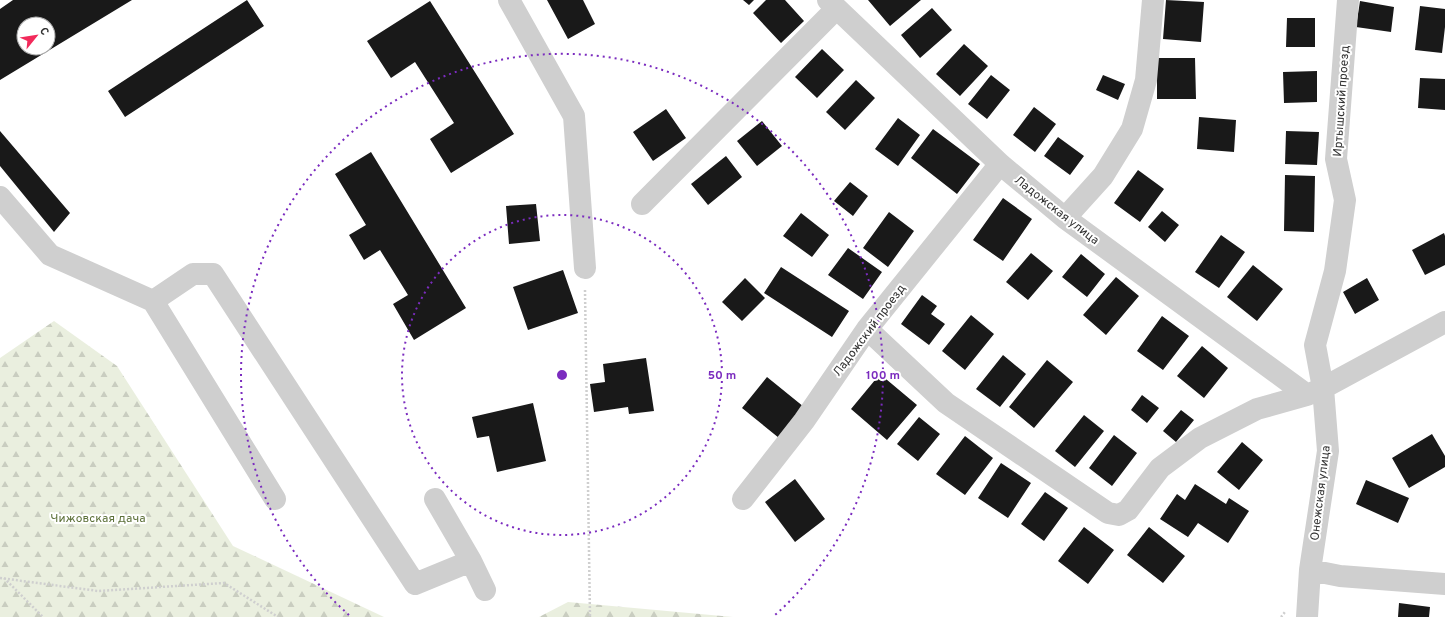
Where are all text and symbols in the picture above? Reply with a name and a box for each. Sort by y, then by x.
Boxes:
north arrow [16,16,56,56]
text: С [36,25,52,38]
street label: Иртышский проезд [1330,45,1354,157]
street label: Ладожская улица [1011,173,1102,249]
street label: Ладожский проезд [830,281,910,380]
centre of rings [555,368,569,382]
text: 50 m [708,368,736,384]
text: 100 m [866,368,900,384]
street label: Онежская улица [1307,445,1335,542]
park label: Чижовская дача [50,511,146,527]

